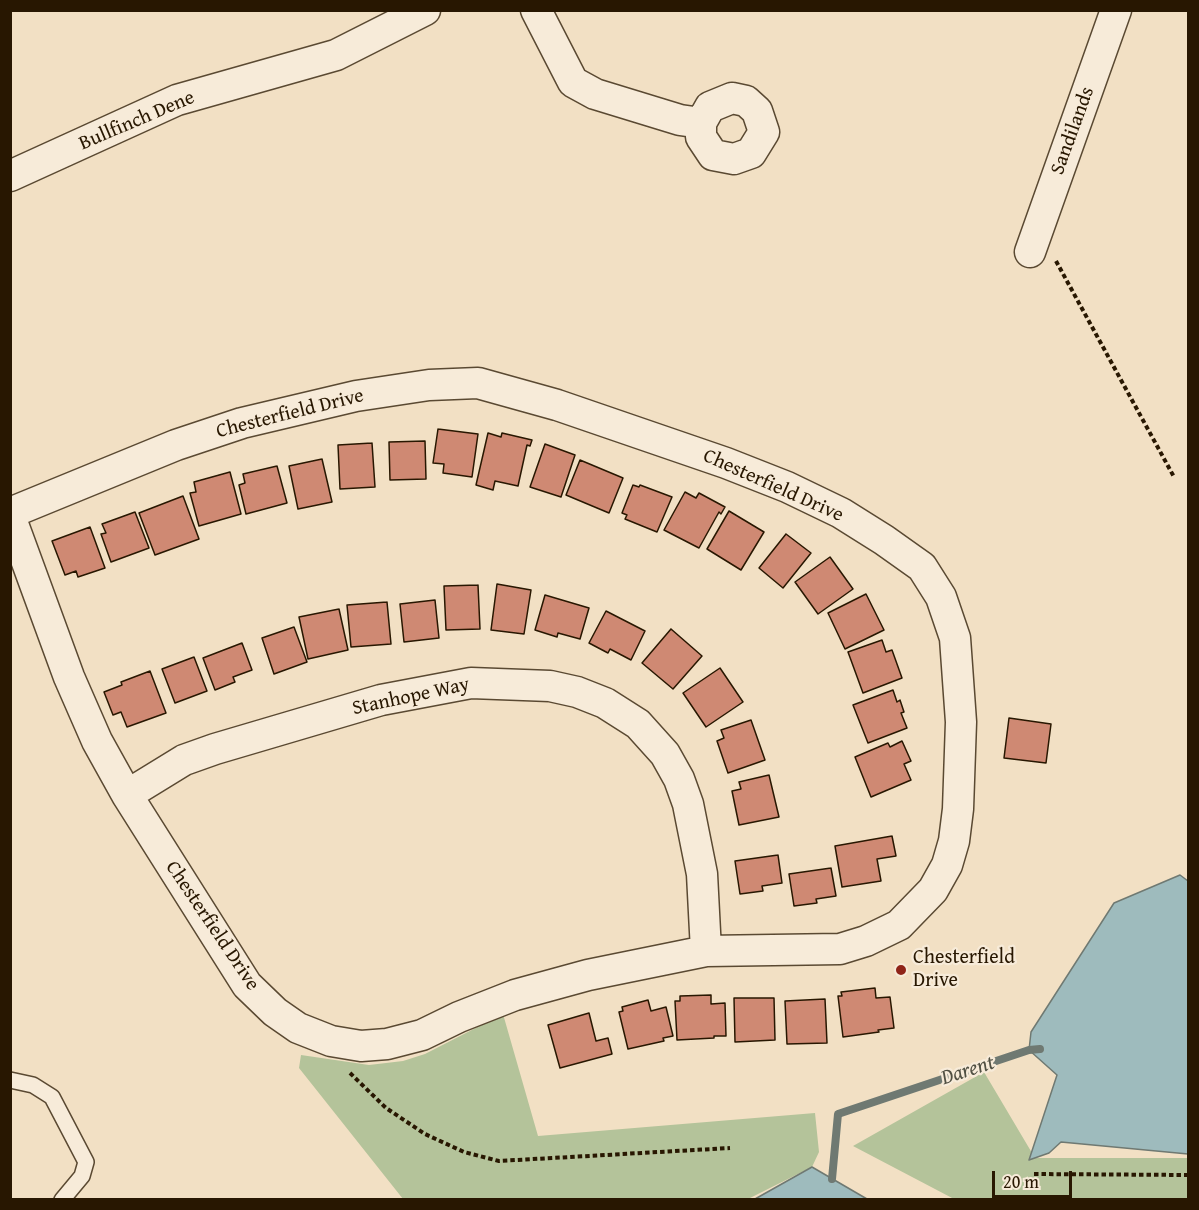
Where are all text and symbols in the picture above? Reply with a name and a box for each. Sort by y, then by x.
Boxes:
street label: Sandilands [1046,84,1100,178]
street label: Bullfinch Dene [76,86,198,156]
street label: Chesterfield Drive [214,384,366,444]
street label: Chesterfield Drive [699,444,847,528]
street label: Stanhope Way [350,673,472,721]
street label: Chesterfield Drive [160,857,264,995]
place label: Chesterfield Drive [913,946,1015,993]
marker: Chesterfield Drive [894,963,908,977]
water label: Darent [938,1051,998,1091]
scale bar [995,1159,1074,1197]
text: 20 m [1003,1168,1039,1195]

